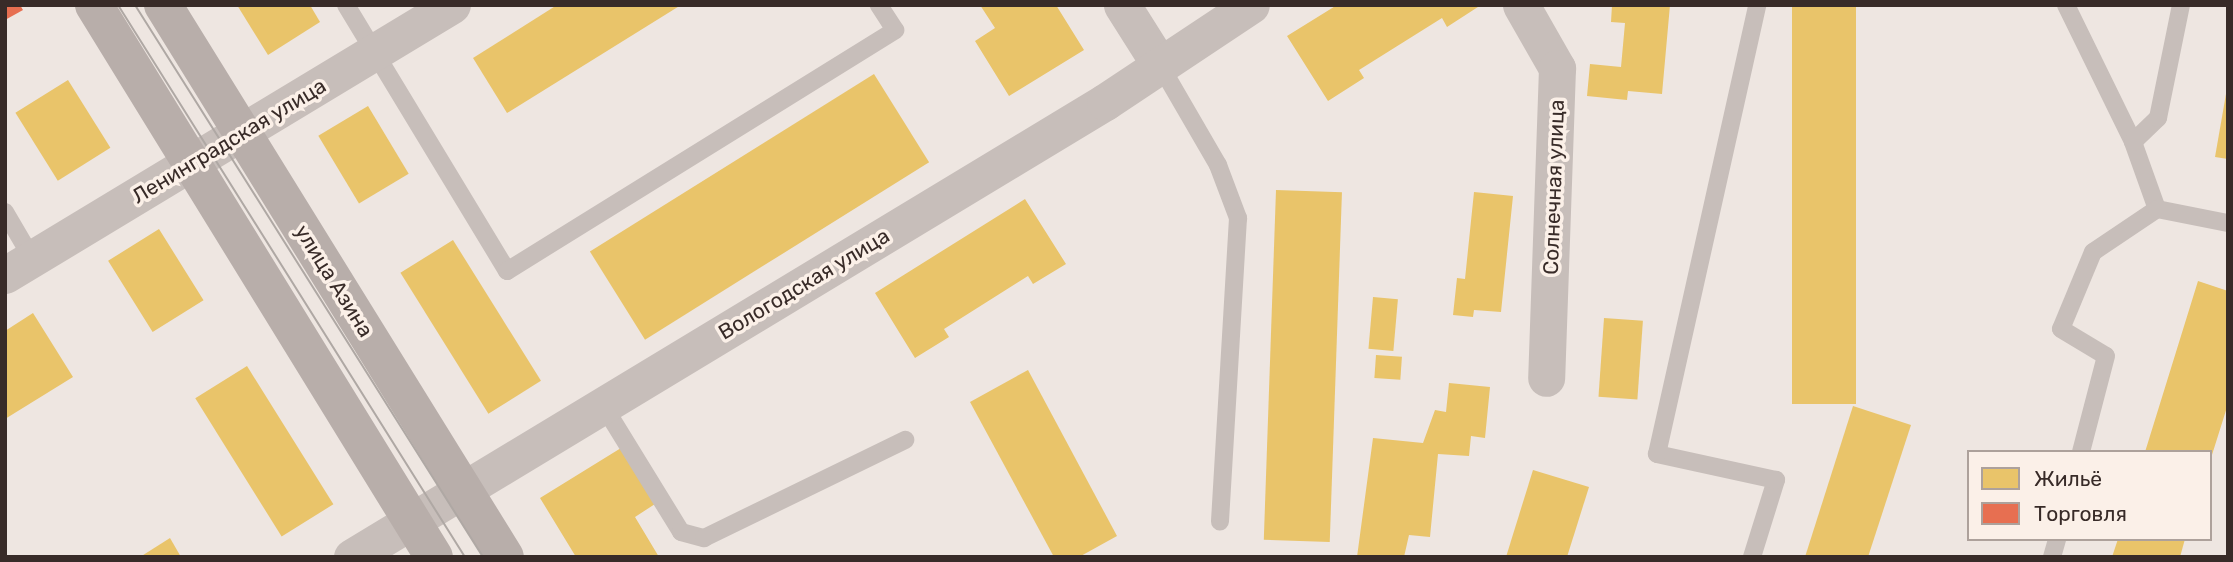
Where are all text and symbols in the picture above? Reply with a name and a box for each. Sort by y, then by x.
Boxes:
street label: Ленинградская улица [127,73,331,209]
street label: Солнечная улица [1538,99,1570,275]
street label: улица Азина [290,220,378,342]
street label: Вологодская улица [714,223,894,345]
legend [1967,450,2212,541]
text: Жильё [2034,466,2102,491]
text: Торговля [2034,501,2127,526]

